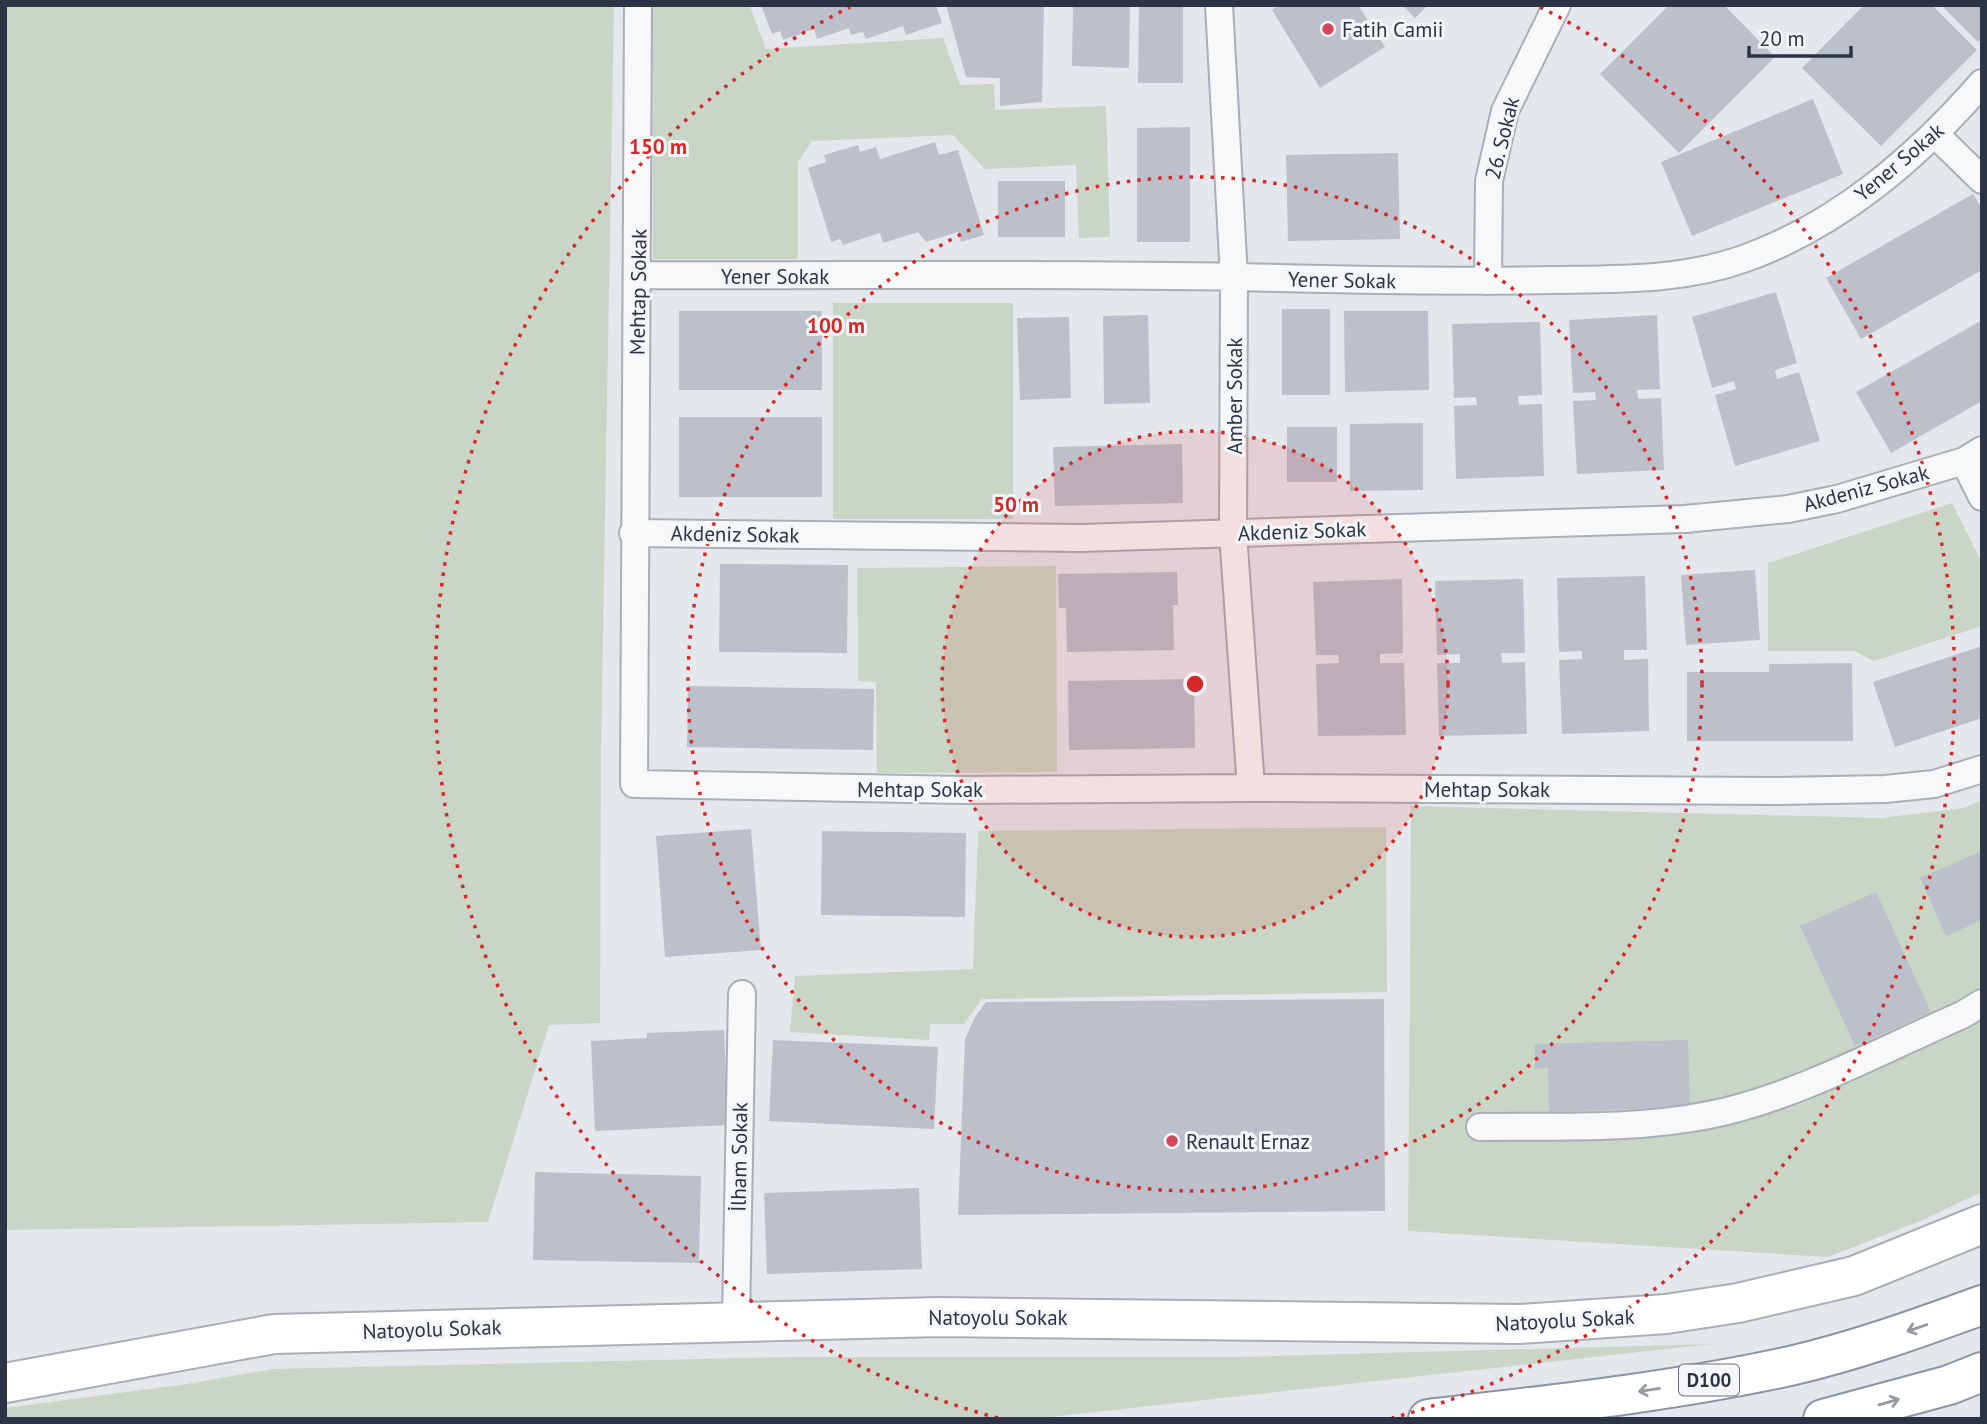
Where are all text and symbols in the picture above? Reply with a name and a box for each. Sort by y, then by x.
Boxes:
scale bar [1749,14,1850,58]
place label: Fatih Camii [1342,16,1443,43]
marker: Fatih Camii [1320,21,1336,37]
text: 20 m [1759,25,1805,52]
street label: 26. Sokak [1479,94,1525,182]
street label: Yener Sokak [1849,117,1949,207]
text: 150 m [629,133,687,160]
street label: Mehtap Sokak [623,229,653,355]
street label: Yener Sokak [721,263,829,290]
street label: Yener Sokak [1288,266,1396,294]
text: 100 m [807,312,865,339]
street label: Amber Sokak [1221,337,1248,455]
street label: Akdeniz Sokak [1800,458,1932,518]
text: 50 m [993,491,1039,518]
street label: Akdeniz Sokak [1237,515,1367,547]
street label: Akdeniz Sokak [670,519,800,549]
centre of rings [1183,672,1207,696]
street label: Mehtap Sokak [857,776,983,803]
street label: Mehtap Sokak [1424,776,1550,803]
street label: İlham Sokak [725,1102,753,1212]
place label: Renault Ernaz [1186,1128,1310,1155]
marker: Renault Ernaz [1164,1133,1180,1149]
street label: Natoyolu Sokak [1495,1303,1635,1337]
street label: Natoyolu Sokak [928,1304,1068,1331]
street label: Natoyolu Sokak [362,1313,502,1345]
one-way arrow [1907,1323,1929,1335]
road number: D100 [1679,1364,1739,1396]
one-way arrow [1638,1384,1661,1397]
one-way arrow [1878,1394,1900,1407]

